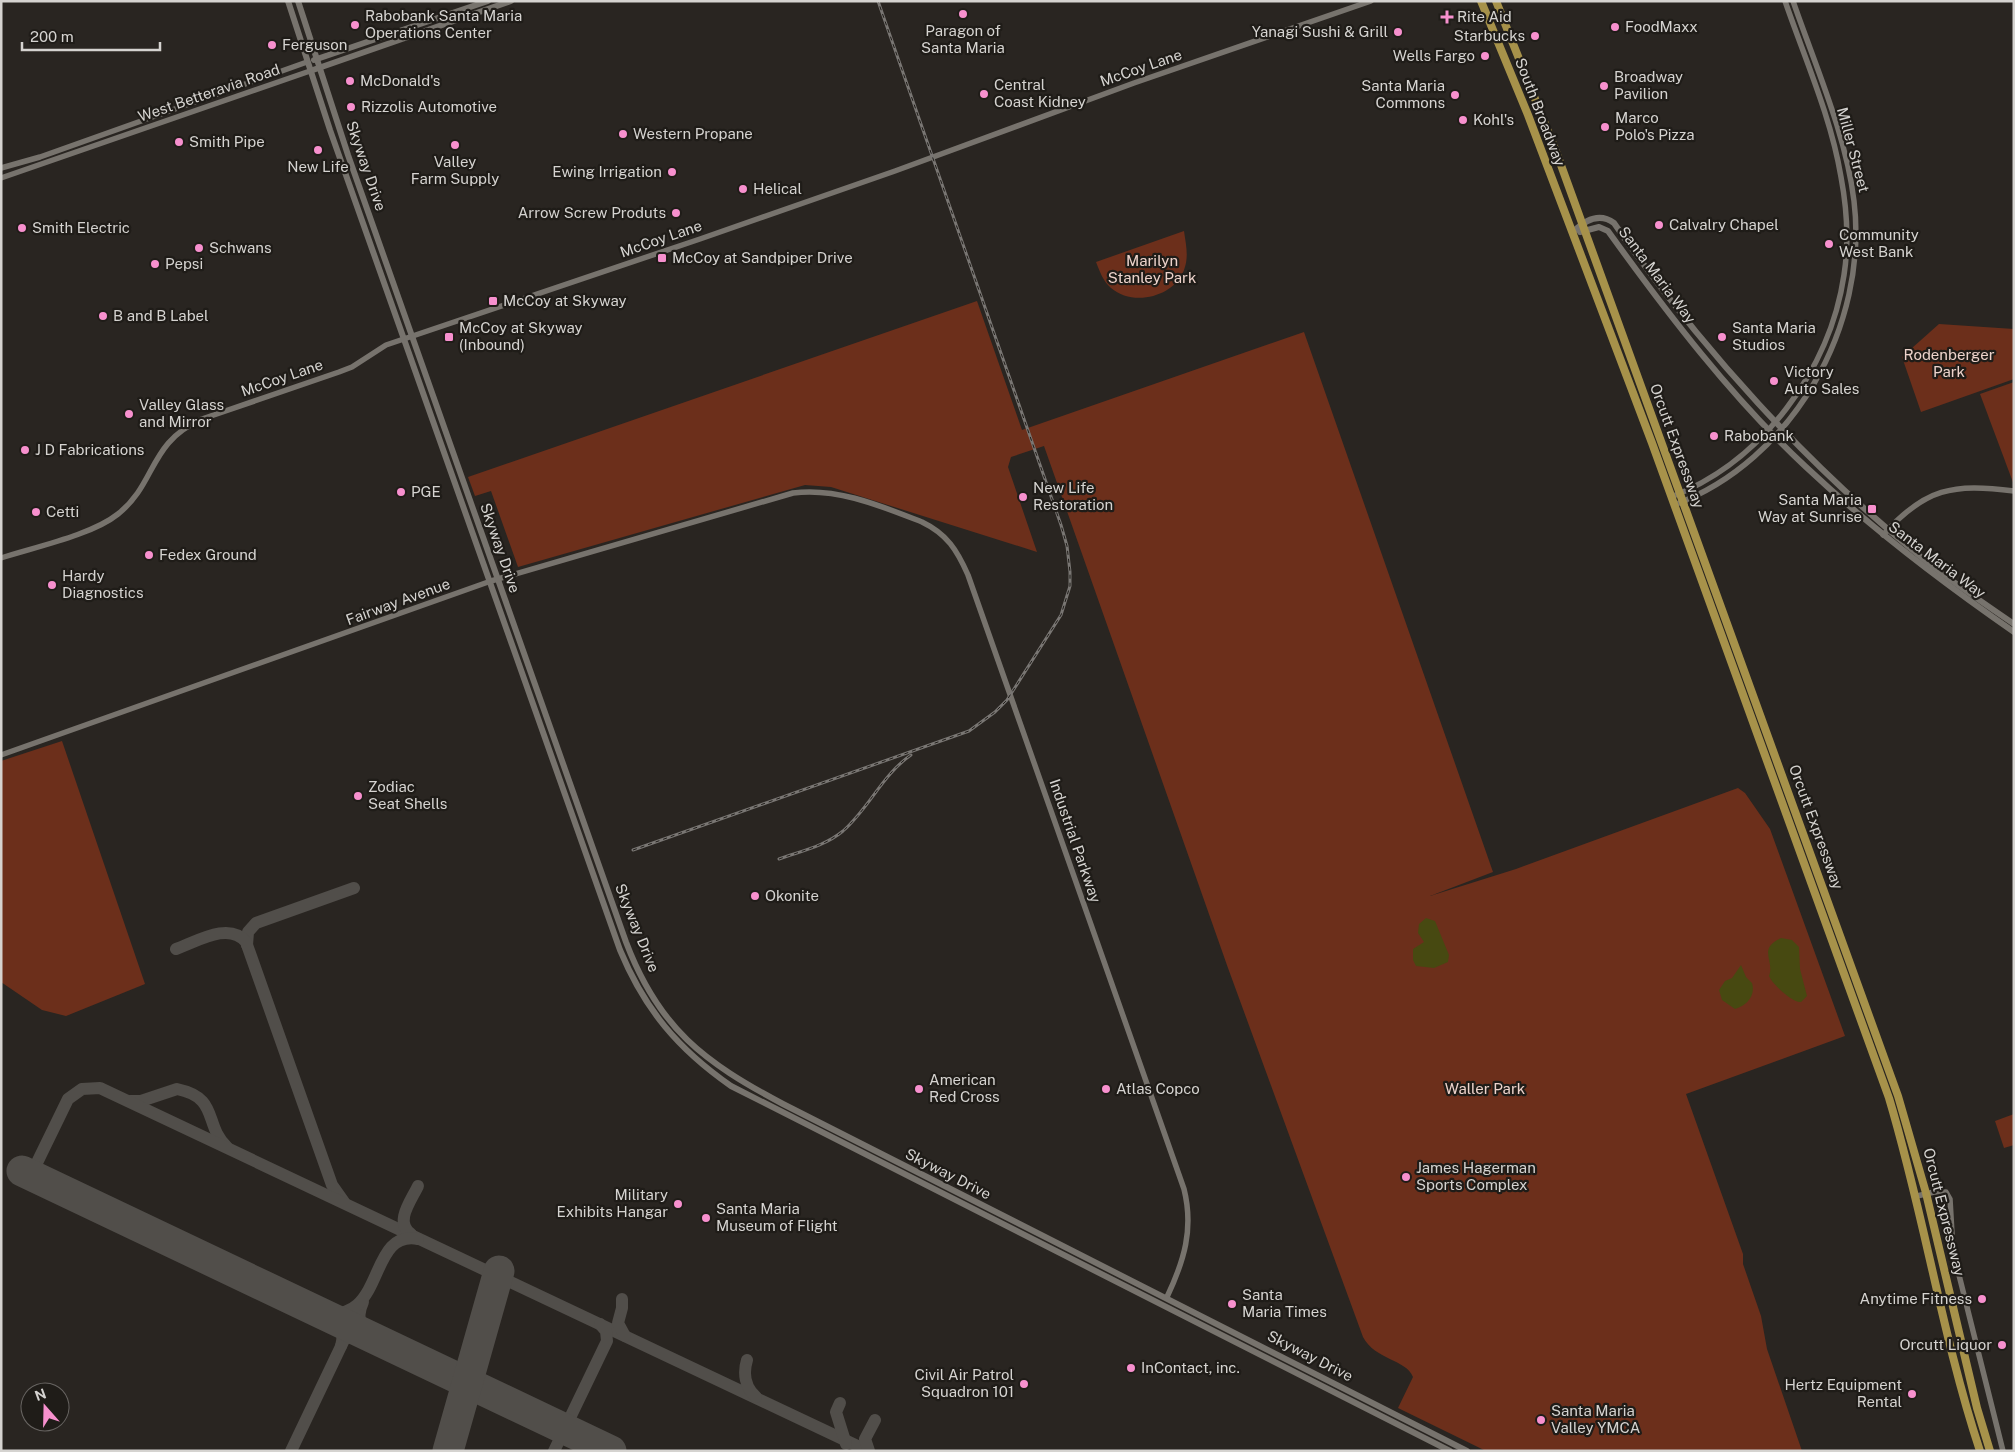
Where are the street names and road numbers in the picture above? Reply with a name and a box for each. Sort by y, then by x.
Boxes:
street label: McCoy Lane [1098,46,1184,89]
street label: South Broadway [1512,55,1569,168]
street label: West Betteravia Road [136,60,282,125]
street label: Miller Street [1834,105,1873,194]
street label: Skyway Drive [343,119,390,213]
street label: McCoy Lane [618,217,704,260]
street label: Santa Maria Way [1615,223,1699,326]
street label: McCoy Lane [239,356,325,399]
street label: Orcutt Expressway [1647,381,1708,511]
street label: Skyway Drive [477,501,524,595]
street label: Santa Maria Way [1886,518,1989,602]
street label: Fairway Avenue [343,575,452,628]
street label: Orcutt Expressway [1786,762,1847,892]
street label: Industrial Parkway [1046,777,1105,905]
street label: Skyway Drive [612,881,663,975]
street label: Skyway Drive [903,1145,994,1202]
street label: Orcutt Expressway [1920,1146,1969,1278]
street label: Skyway Drive [1265,1327,1356,1384]

